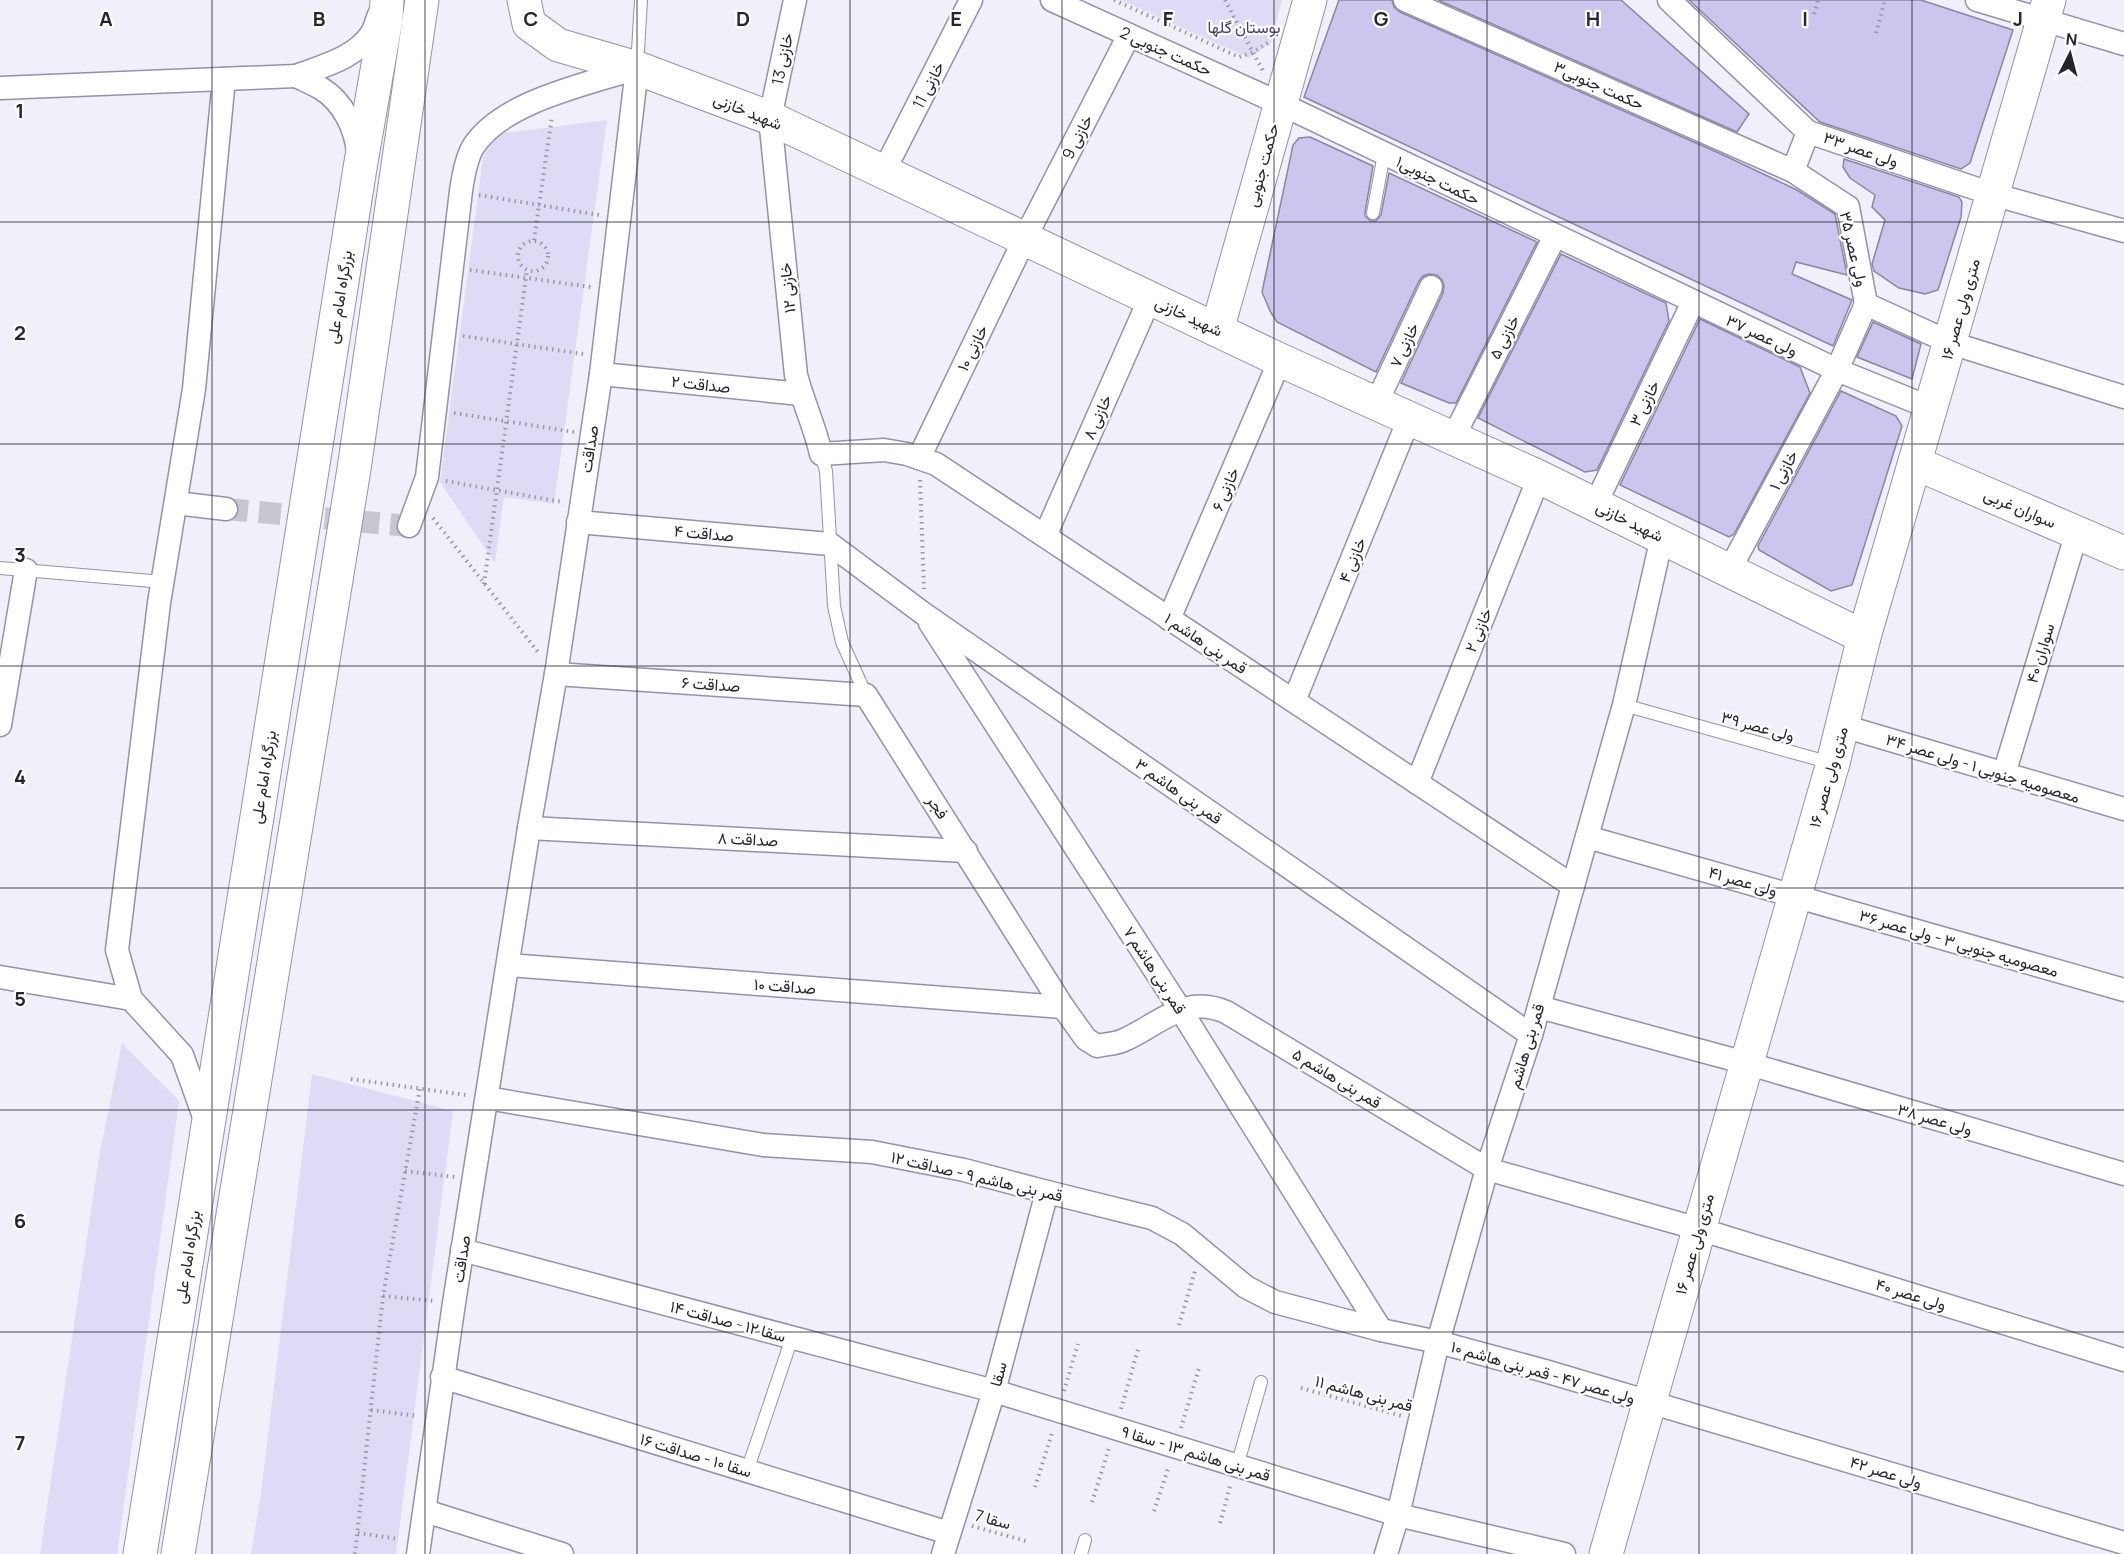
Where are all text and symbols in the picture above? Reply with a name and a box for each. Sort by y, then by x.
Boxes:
text: A [99,5,113,32]
text: B [313,5,326,32]
text: C [524,5,538,32]
text: D [736,5,750,32]
text: E [950,5,962,32]
text: F [1163,5,1174,32]
text: G [1374,5,1389,32]
text: H [1586,5,1600,32]
text: I [1802,5,1808,32]
text: J [2013,5,2023,32]
park label: بوستان گلها [1207,16,1281,38]
street label: حکمت جنوبی 2 [1117,21,1216,81]
north arrow [2040,24,2100,84]
text: N [2065,28,2078,51]
street label: خازنی 13 [766,31,798,87]
street label: حکمت جنوبی۳ [1550,55,1648,115]
street label: خازنی 11 [907,58,949,112]
street label: شهید خازنی [710,87,786,135]
text: 1 [16,97,24,124]
street label: خازنی 9 [1056,111,1098,163]
street label: حکمت جنوبی [1240,120,1284,209]
street label: ولی عصر ۳۳ [1821,126,1901,172]
street label: حکمت جنوبی۱ [1392,150,1484,210]
street label: ولی عصر ۳۵ [1835,209,1873,289]
street label: بزرگراه امام علی [321,249,357,345]
street label: ۱۶ متری ولی عصر [1935,256,1985,362]
street label: خازنی ۱۲ [773,261,801,314]
street label: شهید خازنی [1152,291,1226,341]
street label: ولی عصر ۳۷ [1723,309,1801,361]
street label: خازنی ۵ [1484,311,1525,363]
text: 2 [14,319,26,346]
street label: خازنی ۷ [1384,319,1424,371]
street label: خازنی ۱۰ [951,321,993,375]
street label: صداقت ۲ [670,370,732,398]
street label: خازنی ۳ [1624,376,1665,429]
street label: خازنی ۸ [1077,391,1117,443]
street label: صداقت [574,424,604,474]
street label: خازنی ۱ [1763,446,1803,494]
street label: خازنی ۶ [1206,464,1244,514]
street label: سواران غربی [1981,483,2059,533]
street label: شهید خازنی [1593,495,1667,547]
street label: صداقت ۴ [673,519,735,547]
street label: خازنی ۴ [1333,534,1371,586]
text: 3 [14,541,26,568]
street label: خازنی ۲ [1459,604,1497,655]
street label: قمر بنی هاشم ۱ [1160,607,1252,679]
street label: سواران ۴۰ [2020,620,2060,686]
street label: صداقت ۶ [681,671,741,697]
street label: ولی عصر ۳۹ [1719,706,1797,746]
street label: ۱۶ متری ولی عصر [1803,724,1853,830]
street label: معصومیه جنوبی ۱ - ولی عصر ۳۴ [1883,728,2083,808]
street label: بزرگراه امام علی [245,729,281,825]
street label: قمر بنی هاشم ۳ [1131,753,1227,829]
text: 4 [14,763,26,790]
street label: فجر [922,790,954,823]
street label: صداقت ۸ [717,826,779,852]
street label: ولی عصر ۴۱ [1706,861,1780,901]
street label: معصومیه جنوبی ۳ - ولی عصر ۳۶ [1857,904,2061,982]
street label: قمر بنی هاشم ۷ [1118,922,1192,1018]
street label: صداقت ۱۰ [753,973,817,999]
text: 5 [14,985,26,1012]
street label: قمر بنی هاشم [1503,1001,1549,1091]
street label: قمر بنی هاشم ۵ [1288,1043,1386,1113]
street label: ولی عصر ۳۸ [1895,1098,1975,1140]
street label: قمر بنی هاشم ۹ - صداقت ۱۲ [889,1146,1065,1206]
street label: ۱۶ متری ولی عصر [1669,1191,1719,1297]
text: 6 [14,1207,26,1234]
street label: بزرگراه امام علی [169,1209,205,1305]
street label: صداقت [446,1234,476,1284]
street label: ولی عصر ۴۰ [1873,1273,1949,1315]
street label: سقا ۱۲ - صداقت ۱۴ [668,1295,788,1347]
street label: ولی عصر ۴۷ - قمر بنی هاشم ۱۰ [1448,1335,1638,1409]
street label: سقا [984,1359,1012,1389]
street label: قمر بنی هاشم ۱۱ [1313,1369,1415,1417]
street label: قمر بنی هاشم ۱۳ - سقا ۹ [1119,1420,1273,1486]
street label: سقا ۱۰ - صداقت ۱۶ [637,1428,755,1482]
text: 7 [15,1429,25,1456]
street label: ولی عصر ۴۲ [1847,1451,1925,1493]
street label: سقا 7 [973,1504,1013,1534]

